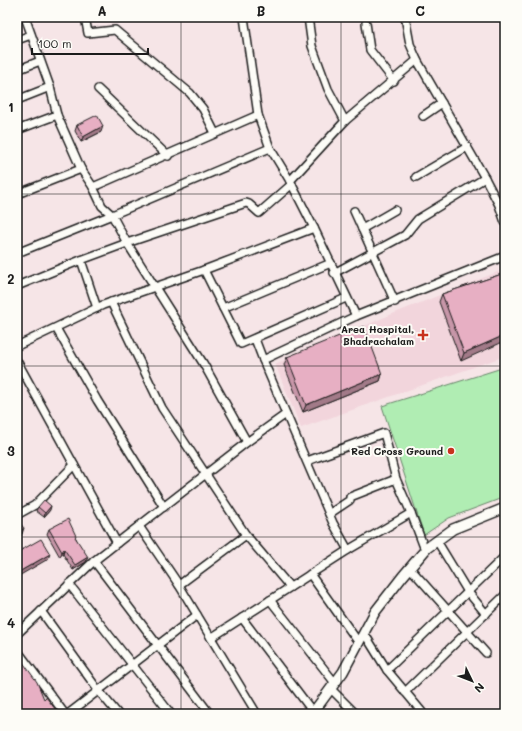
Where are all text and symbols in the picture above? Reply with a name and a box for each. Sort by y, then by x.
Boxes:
text: A [97,2,107,19]
text: B [257,2,266,19]
text: C [415,2,425,19]
scale bar [32,30,148,56]
text: 100 m [38,35,72,51]
text: 1 [8,98,14,115]
text: 2 [7,270,15,287]
place label: Area Hospital, Bhadrachalam [341,322,414,348]
marker: Area Hospital, Bhadrachalam [417,329,429,341]
text: 3 [7,442,15,459]
place label: Red Cross Ground [351,444,444,458]
marker: Red Cross Ground [446,446,456,456]
text: 4 [7,614,15,631]
north arrow [452,661,492,701]
text: N [471,680,488,696]

